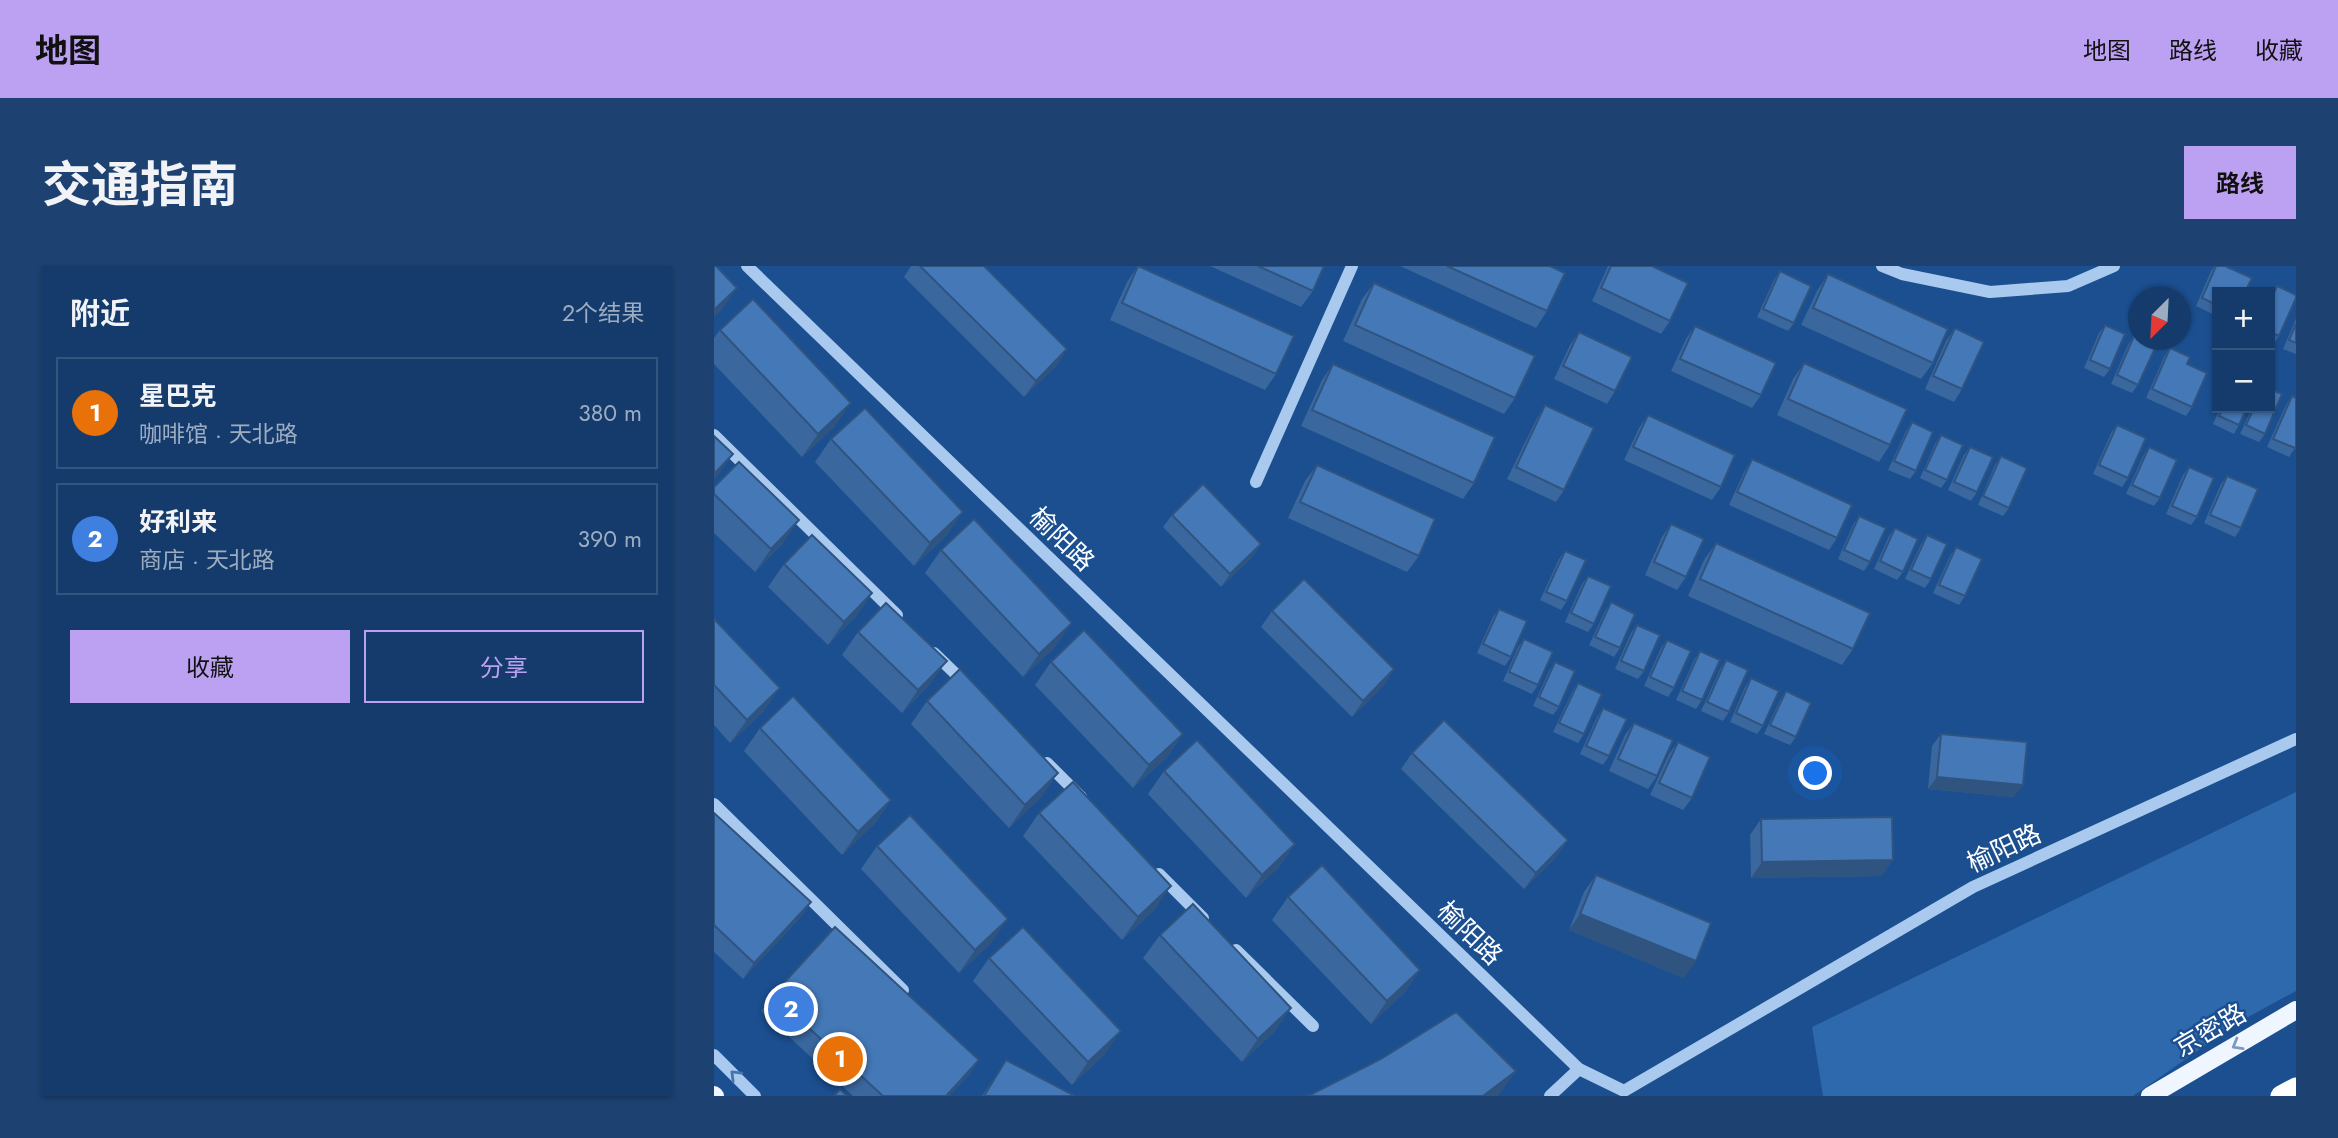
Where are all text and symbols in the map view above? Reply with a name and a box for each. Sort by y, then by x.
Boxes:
text: 地图 [35,27,101,74]
text: 地图 [2083,33,2131,68]
text: 路线 [2169,33,2217,68]
text: 收藏 [2255,33,2303,68]
button: 路线 [2184,146,2296,219]
text: 交通指南 [42,150,238,220]
north arrow [2128,287,2191,350]
map controls [2212,287,2275,413]
button: + [2212,287,2275,350]
text: 附近 [70,292,130,335]
text: 2个结果 [562,296,644,330]
button: − [2212,350,2275,413]
text: 星巴克 [139,377,217,415]
text: 1 [89,396,101,430]
text: 380 m [578,396,642,430]
text: 咖啡馆 · 天北路 [139,417,298,451]
street label: 榆阳路 [1021,498,1103,580]
text: 好利来 [139,503,217,541]
text: 2 [87,522,103,556]
text: 390 m [578,522,642,556]
text: 商店 · 天北路 [139,543,275,577]
button: 收藏 [70,630,350,703]
button: 分享 [364,630,644,703]
your location [1798,756,1832,790]
street label: 榆阳路 [1961,814,2047,882]
street label: 榆阳路 [1429,892,1511,974]
pin: 2 [768,983,814,1035]
street label: 京密路 [2167,994,2253,1066]
pin: 1 [817,1033,863,1085]
one-way arrow [2232,1037,2245,1050]
one-way arrow [730,1071,743,1084]

